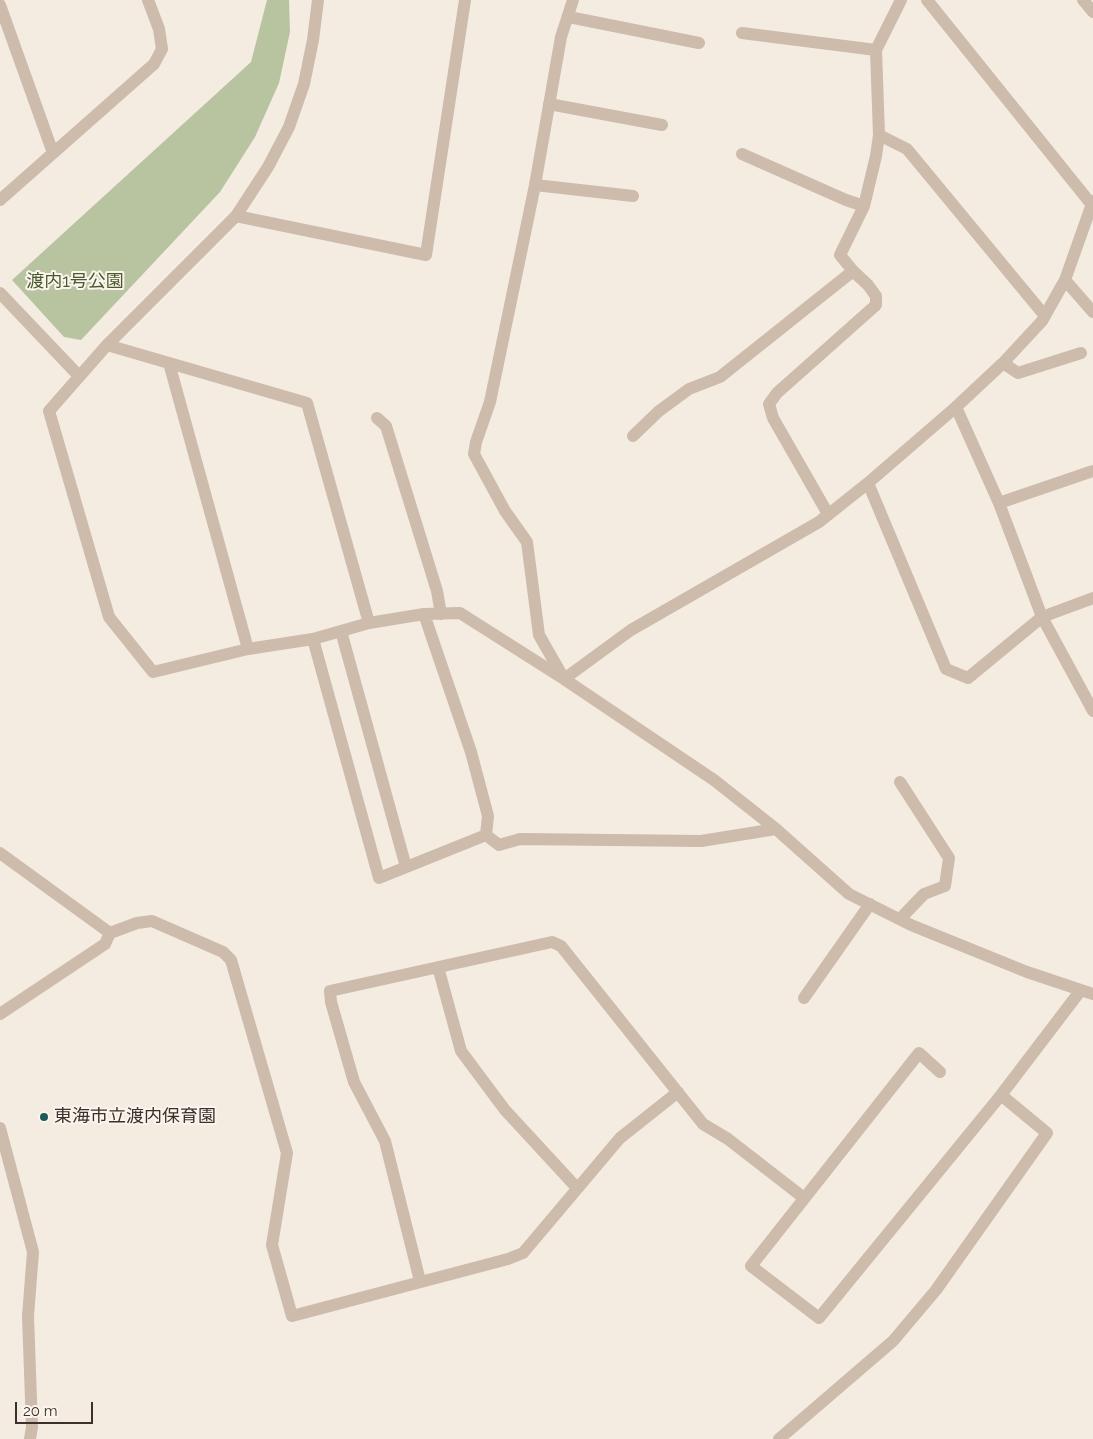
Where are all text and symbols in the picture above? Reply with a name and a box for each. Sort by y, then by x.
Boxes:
park label: 渡内1号公園 [26,271,124,293]
place label: 東海市立渡内保育園 [54,1106,216,1128]
marker: 東海市立渡内保育園 [38,1111,50,1123]
scale bar [18,1392,95,1424]
text: 20 m [23,1402,58,1420]

